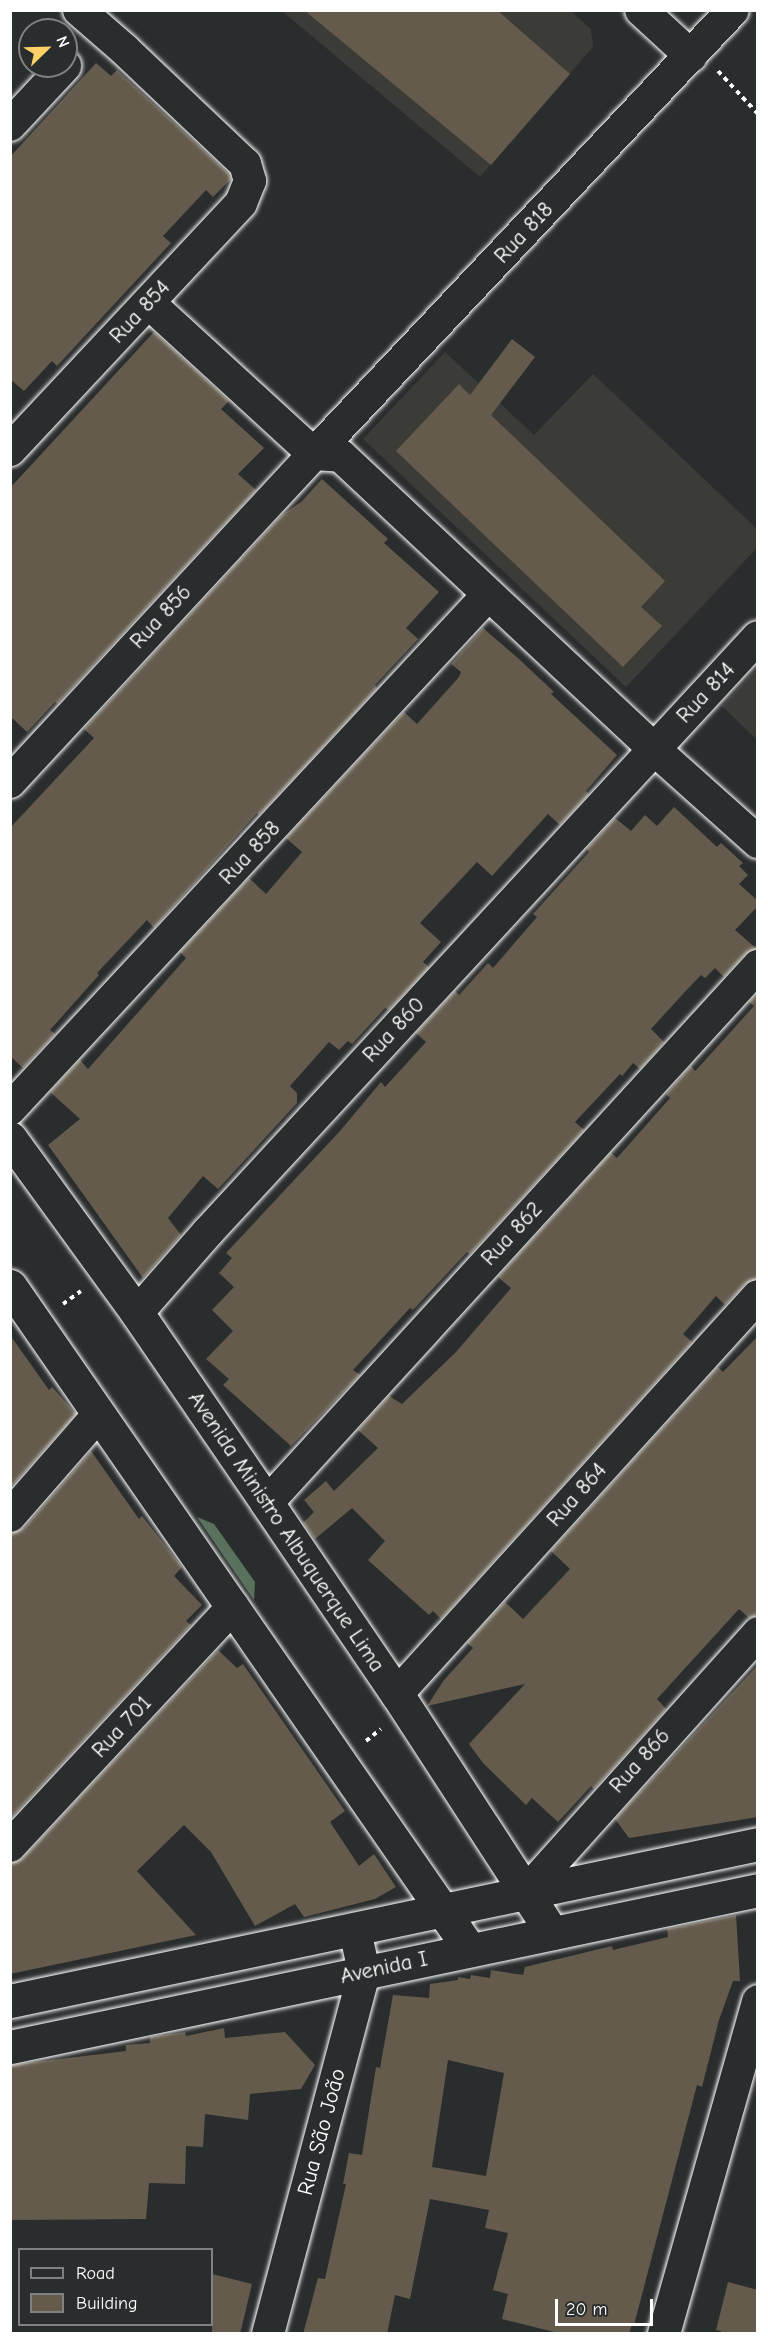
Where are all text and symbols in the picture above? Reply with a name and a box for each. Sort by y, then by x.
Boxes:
north arrow [18,18,78,78]
text: N [52,33,73,50]
street label: Rua 818 [489,197,559,269]
street label: Rua 854 [104,275,176,349]
street label: Rua 856 [125,579,197,655]
street label: Rua 814 [671,657,741,729]
street label: Rua 858 [214,816,286,890]
street label: Rua 860 [357,992,431,1068]
street label: Rua 862 [476,1197,548,1271]
street label: Avenida Ministro Albuquerque Lima [182,1387,390,1677]
street label: Rua 864 [541,1458,613,1532]
street label: Rua 701 [87,1690,157,1764]
street label: Rua 866 [604,1723,676,1799]
street label: Avenida I [338,1946,430,1990]
street label: Rua São João [292,2066,352,2198]
legend [18,2248,213,2326]
text: Road [76,2263,115,2284]
scale bar [558,2287,656,2325]
text: Building [76,2293,138,2314]
text: 20 m [566,2299,607,2320]

